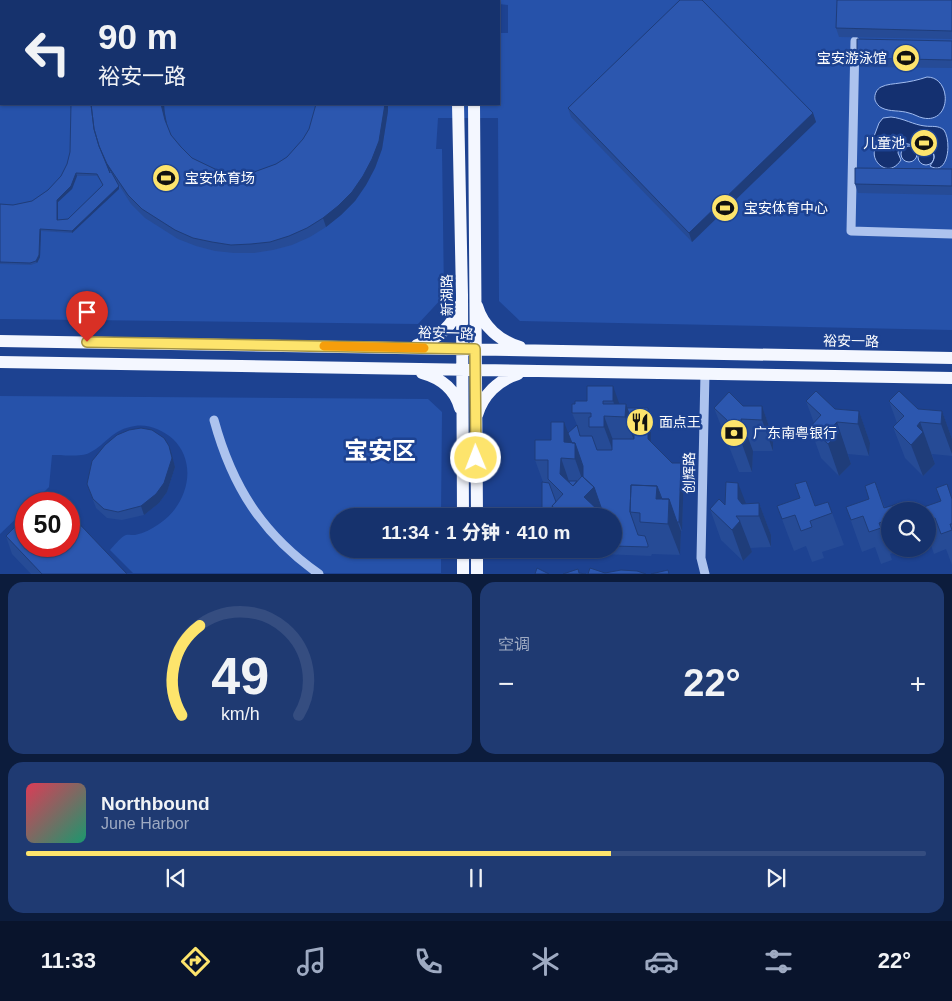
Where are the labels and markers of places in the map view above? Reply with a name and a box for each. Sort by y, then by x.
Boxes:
sports icon: 宝安游泳馆 [891,43,921,73]
place label: 宝安游泳馆 [817,50,887,66]
sports icon: 儿童池 [909,128,939,158]
place label: 儿童池 [863,135,905,151]
sports icon: 宝安体育场 [151,163,181,193]
place label: 宝安体育场 [185,170,255,186]
sports icon: 宝安体育中心 [710,193,740,223]
place label: 宝安体育中心 [744,200,828,216]
pin [66,291,108,342]
restaurant icon: 面点王 [625,407,655,437]
place label: 面点王 [659,414,701,430]
bank icon: 广东南粤银行 [719,418,749,448]
place label: 广东南粤银行 [753,425,837,441]

